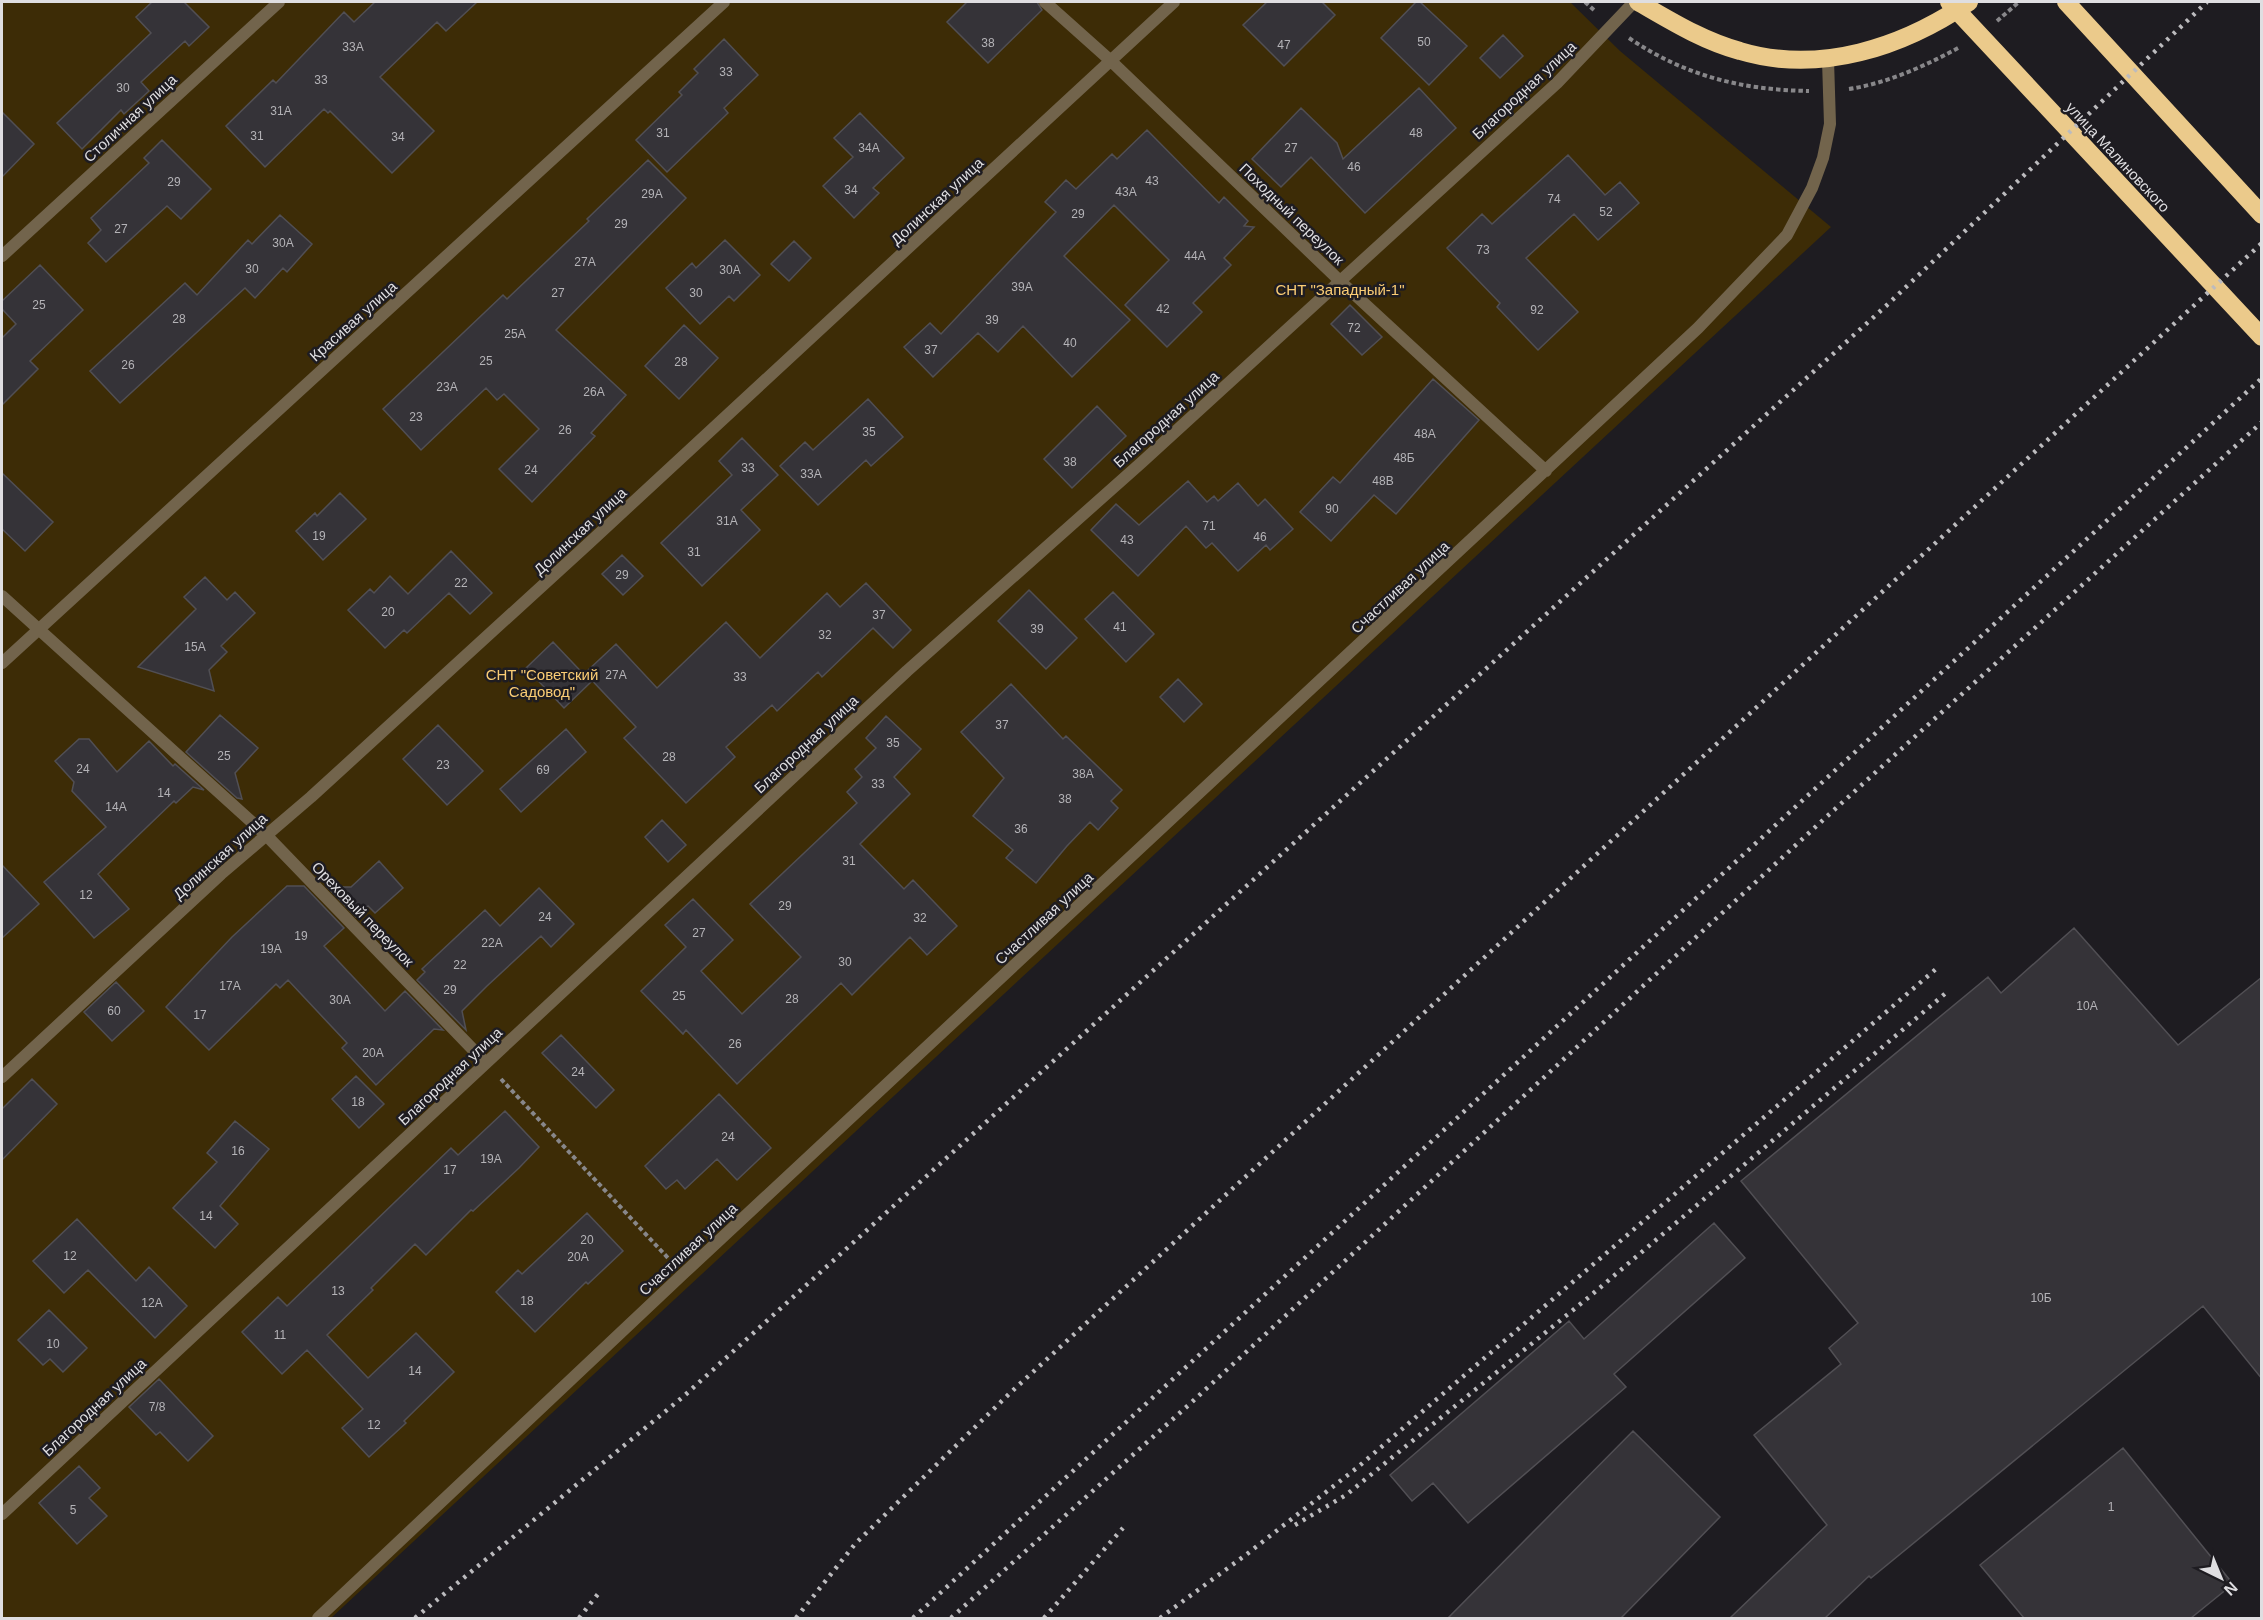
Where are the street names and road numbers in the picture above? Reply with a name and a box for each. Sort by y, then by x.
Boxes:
street label: Благородная улица [1469,37,1580,142]
street label: Столичная улица [80,70,180,165]
street label: улица Малиновского [2063,99,2173,215]
street label: Долинская улица [887,153,987,248]
street label: Походный переулок [1236,160,1348,269]
street label: Красивая улица [306,277,400,364]
street label: Благородная улица [1110,367,1223,471]
street label: Долинская улица [530,483,630,578]
street label: Счастливая улица [1348,537,1453,637]
street label: Благородная улица [751,691,862,796]
street label: Долинская улица [170,809,271,902]
street label: Ореховый переулок [309,858,418,970]
street label: Счастливая улица [992,868,1097,968]
street label: Благородная улица [395,1023,506,1128]
street label: Счастливая улица [636,1199,741,1299]
street label: Благородная улица [39,1354,150,1459]

